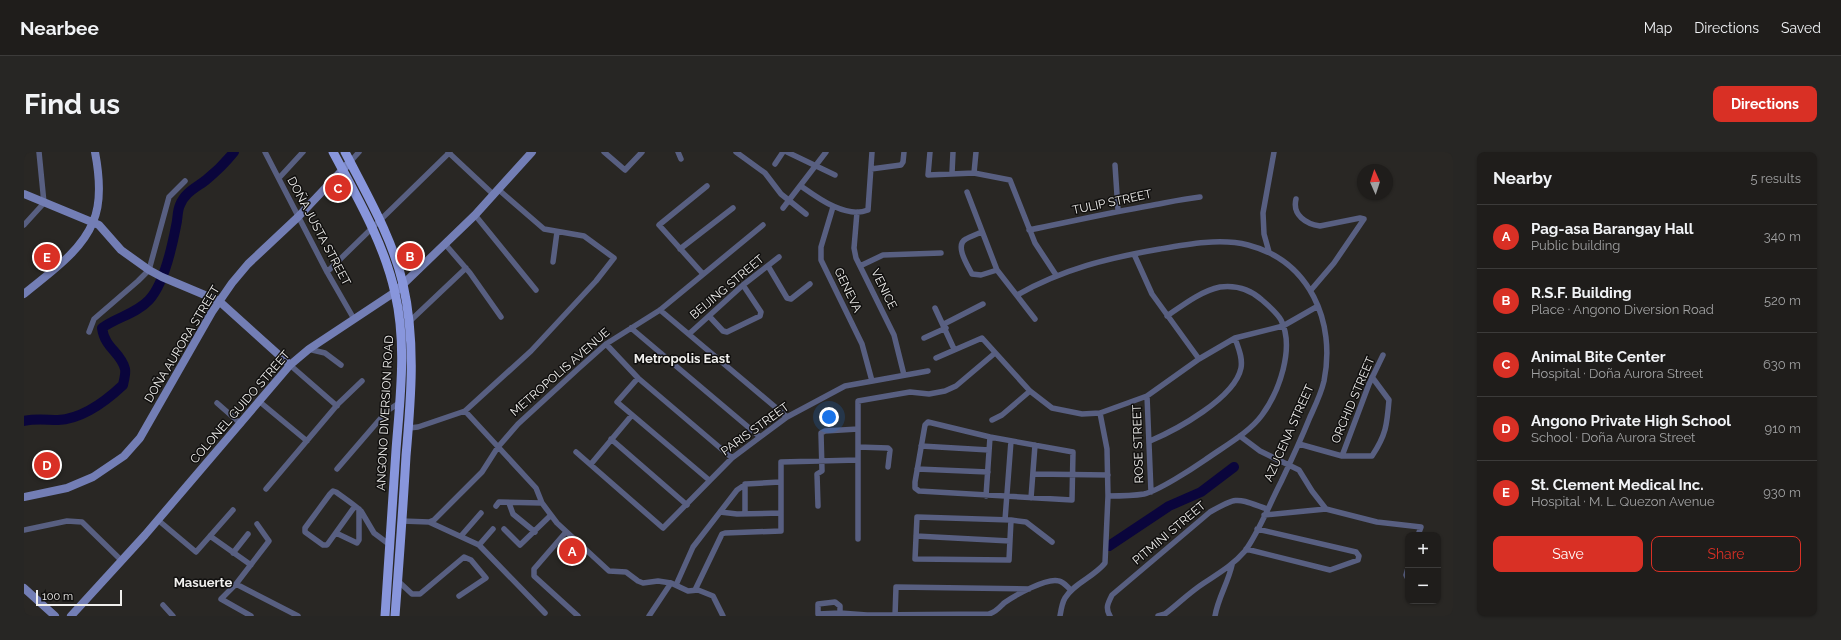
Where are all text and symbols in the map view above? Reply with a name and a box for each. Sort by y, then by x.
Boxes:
text: Nearbee [20,17,99,39]
text: Map [1644,20,1672,36]
text: Directions [1694,20,1759,36]
text: Saved [1781,20,1821,36]
button: Directions [1713,86,1817,122]
text: Find us [24,88,120,121]
north arrow [1357,164,1393,200]
text: Nearby [1493,168,1552,188]
text: 5 results [1750,171,1801,186]
pin: C [325,173,351,203]
street label: DOÑA JUSTA STREET [284,174,354,288]
street label: TULIP STREET [1071,187,1154,217]
text: Pag-asa Barangay Hall [1531,220,1694,238]
text: A [1502,229,1510,244]
text: 340 m [1764,229,1801,244]
text: Public building [1531,238,1620,253]
pin: B [397,241,423,271]
pin: E [34,242,60,272]
street label: BEIJING STREET [687,252,767,322]
street label: GENEVA [831,265,865,315]
street label: VENICE [868,266,900,312]
street label: DOÑA AURORA STREET [142,282,223,405]
text: R.S.F. Building [1531,284,1631,302]
text: B [1502,293,1510,308]
text: 520 m [1764,293,1801,308]
text: Place · Angono Diversion Road [1531,302,1714,317]
street label: METROPOLIS AVENUE [508,325,612,419]
street label: ANGONO DIVERSION ROAD [374,334,396,491]
street label: COLONEL GUIDO STREET [187,347,293,466]
text: Animal Bite Center [1531,348,1665,366]
district label: Metropolis East [634,351,730,366]
street label: ORCHID STREET [1328,354,1378,446]
text: C [1502,357,1510,372]
text: 630 m [1763,357,1801,372]
text: Hospital · Doña Aurora Street [1531,366,1703,381]
street label: AZUCENA STREET [1261,382,1317,484]
street label: PARIS STREET [718,399,792,458]
street label: ROSE STREET [1130,404,1146,484]
your location [819,407,839,427]
text: Angono Private High School [1531,412,1731,430]
text: D [1501,421,1511,436]
text: 910 m [1765,421,1801,436]
text: School · Doña Aurora Street [1531,430,1695,445]
pin: D [34,450,60,480]
text: St. Clement Medical Inc. [1531,476,1704,494]
text: E [1502,485,1510,500]
text: 930 m [1763,485,1801,500]
text: Hospital · M. L. Quezon Avenue [1531,494,1715,509]
street label: PITMINI STREET [1130,498,1209,568]
map controls [1405,532,1441,604]
button: + [1405,532,1441,568]
pin: A [559,536,585,566]
button: Save [1493,536,1643,572]
button: Share [1651,536,1801,572]
button: − [1405,568,1441,604]
district label: Masuerte [174,575,233,590]
scale bar [36,588,122,607]
text: 100 m [42,590,73,603]

